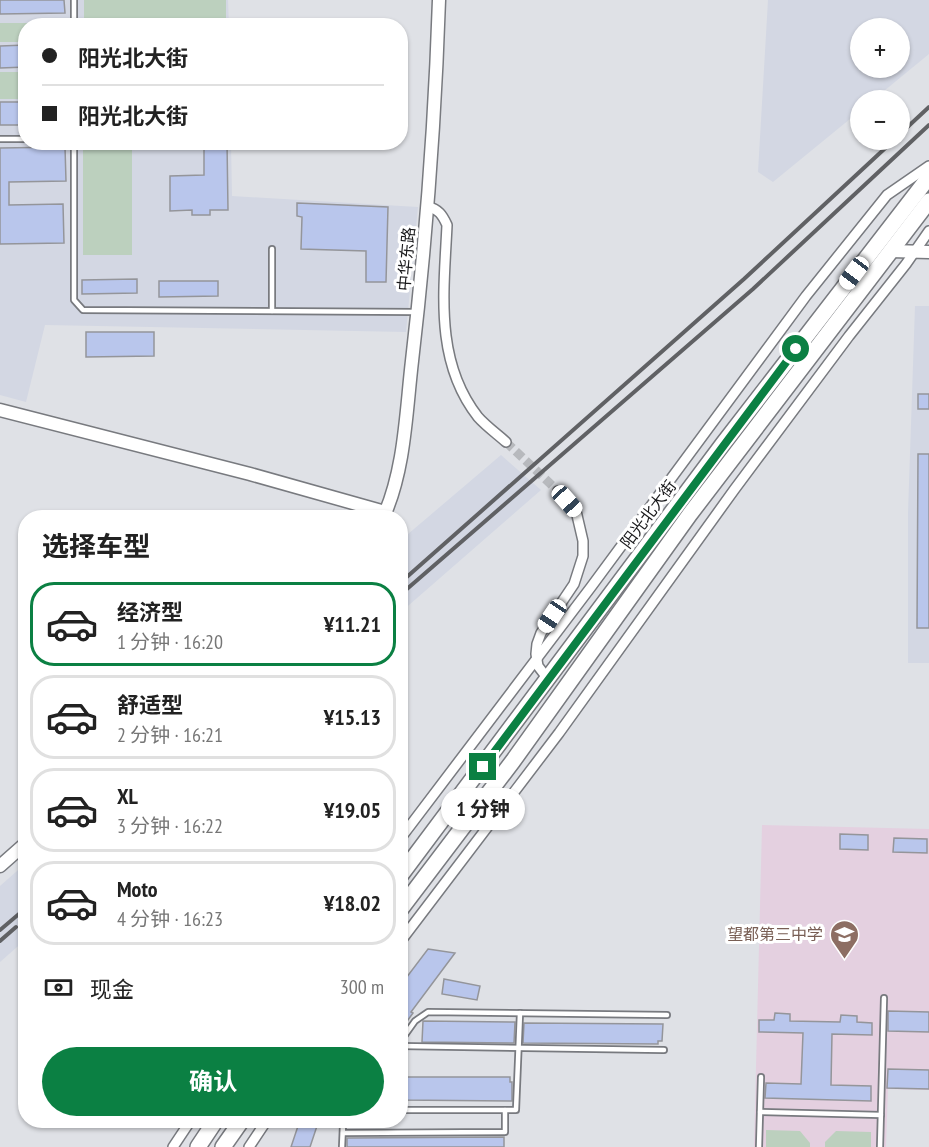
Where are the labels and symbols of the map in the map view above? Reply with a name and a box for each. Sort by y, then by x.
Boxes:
street label: 中华东路 [393,226,419,292]
car [836,253,872,293]
route start [782,335,809,362]
street label: 阳光北大街 [616,476,680,552]
car [548,482,586,520]
car [534,596,570,636]
route end [469,753,496,780]
callout: 1 分钟 [441,788,525,830]
school or university icon: 望都第三中学 [828,918,860,960]
place label: 望都第三中学 [727,924,823,944]

